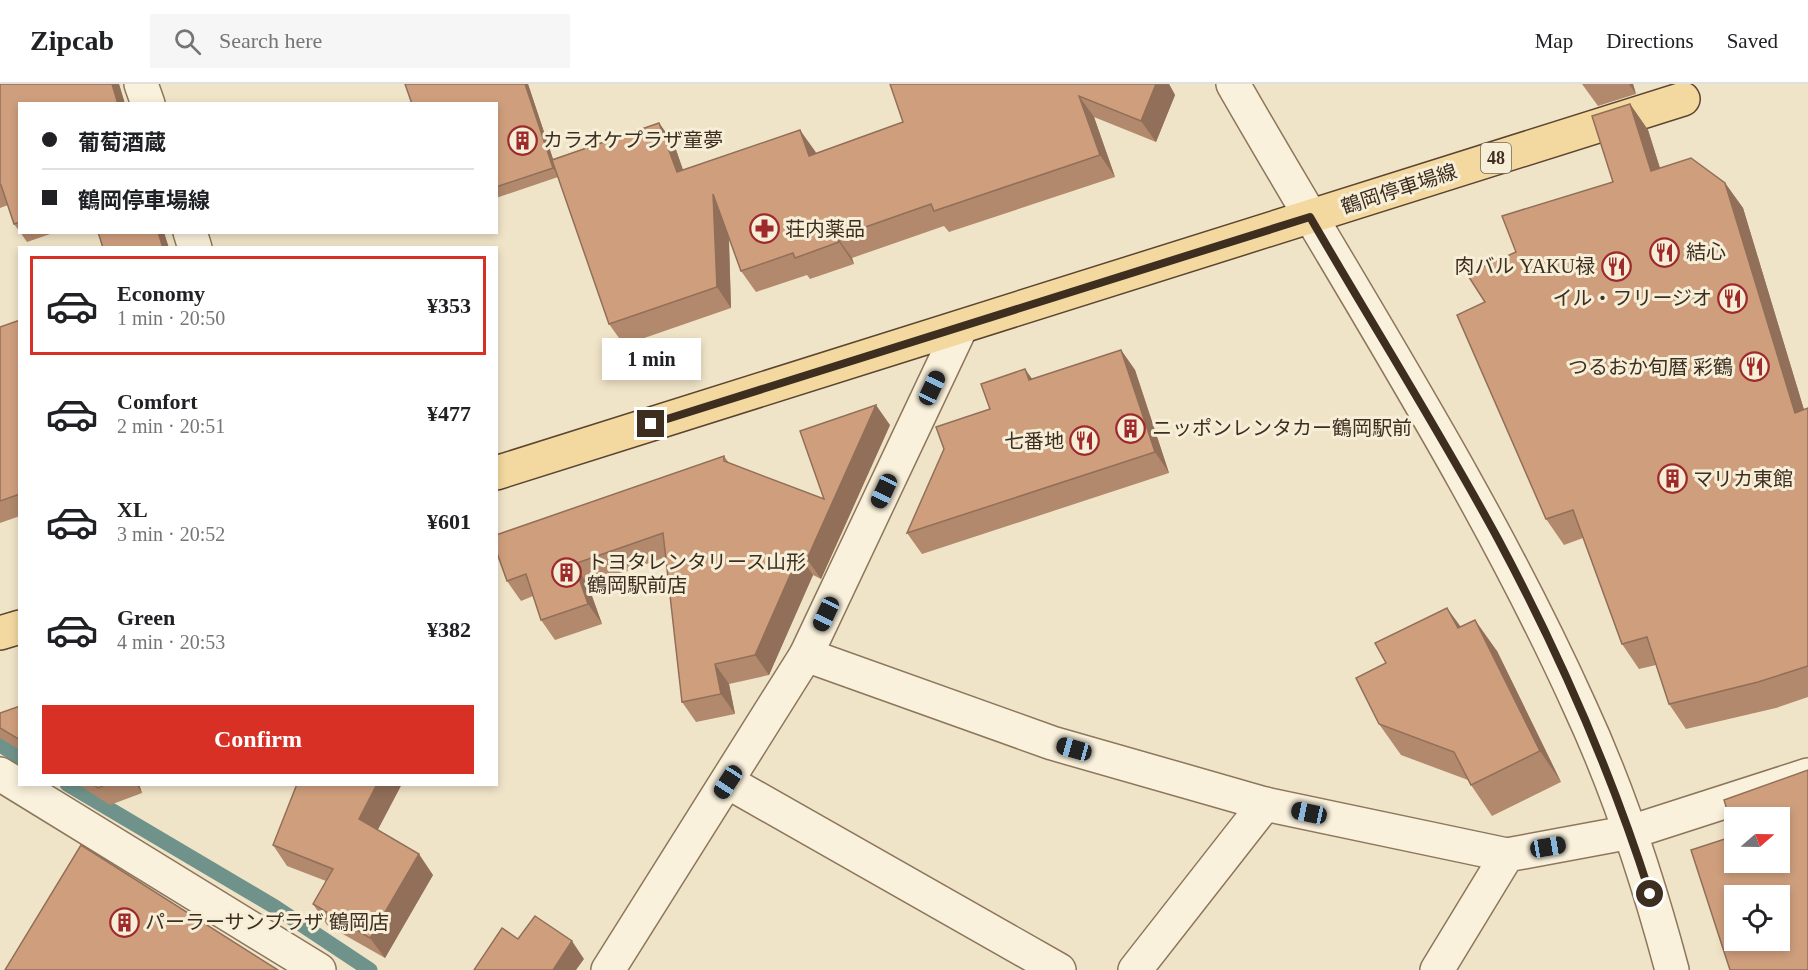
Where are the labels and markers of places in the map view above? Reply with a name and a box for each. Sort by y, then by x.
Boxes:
building icon: カラオケプラザ童夢 [506,124,538,156]
place label: カラオケプラザ童夢 [543,129,723,151]
pharmacy icon: 荘内薬品 [748,213,780,245]
place label: 荘内薬品 [785,218,865,240]
restaurant icon: 結心 [1649,236,1681,268]
place label: 結心 [1686,241,1726,263]
restaurant icon: 肉バル YAKU禄 [1600,250,1632,282]
place label: 肉バル YAKU禄 [1454,255,1595,277]
restaurant icon: イル・フリージオ [1717,282,1749,314]
place label: イル・フリージオ [1552,287,1712,309]
restaurant icon: つるおか旬暦 彩鶴 [1738,351,1770,383]
place label: つるおか旬暦 彩鶴 [1568,356,1733,378]
building icon: ニッポンレンタカー鶴岡駅前 [1115,412,1147,444]
place label: ニッポンレンタカー鶴岡駅前 [1152,417,1412,439]
restaurant icon: 七番地 [1069,425,1101,457]
place label: 七番地 [1004,430,1064,452]
building icon: マリカ東館 [1656,463,1688,495]
place label: マリカ東館 [1693,468,1793,490]
place label: トヨタレンタリース山形 鶴岡駅前店 [587,551,806,596]
building icon: トヨタレンタリース山形 鶴岡駅前店 [550,557,582,589]
building icon: パーラーサンプラザ 鶴岡店 [108,906,140,938]
place label: パーラーサンプラザ 鶴岡店 [145,911,389,933]

